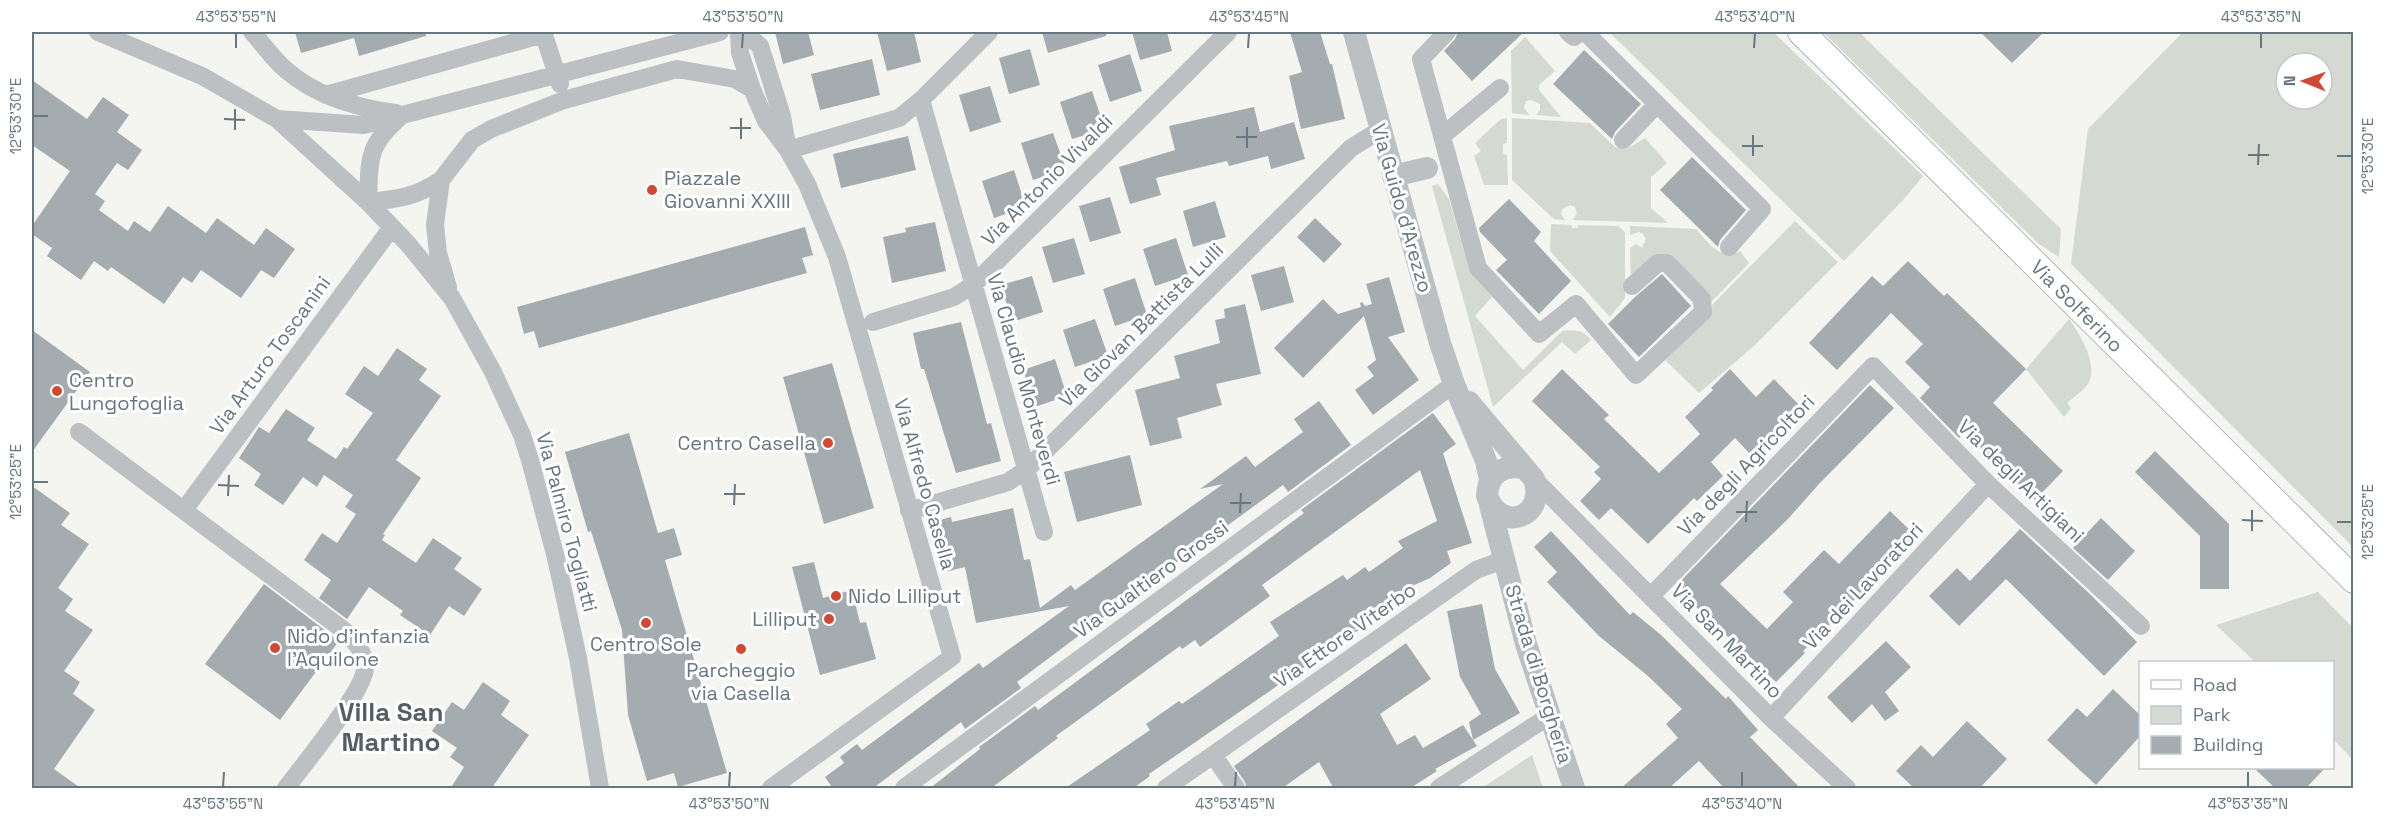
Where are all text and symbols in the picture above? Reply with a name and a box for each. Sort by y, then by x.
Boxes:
text: 43°53'55"N [196,7,276,26]
text: 43°53'50"N [703,7,783,26]
text: 43°53'45"N [1209,7,1289,26]
text: 43°53'40"N [1715,7,1795,26]
text: 43°53'35"N [2221,7,2301,26]
north arrow [2274,51,2334,111]
text: N [2279,75,2300,86]
text: 12°53'30"E [6,78,25,154]
street label: Via Antonio Vivaldi [976,109,1118,251]
text: 12°53'30"E [2358,118,2377,194]
street label: Via Guido d'Arezzo [1365,120,1439,296]
place label: Piazzale Giovanni XXIII [664,165,791,214]
marker: Piazzale Giovanni XXIII [645,183,659,197]
street label: Via Giovan Battista Lulli [1053,237,1229,413]
street label: Via Solferino [2025,254,2129,358]
street label: Via Claudio Monteverdi [981,270,1067,488]
street label: Via Arturo Toscanini [204,271,336,439]
place label: Centro Lungofoglia [69,367,184,416]
marker: Centro Lungofoglia [50,384,64,398]
street label: Via degli Agricoltori [1672,389,1820,541]
street label: Via Alfredo Casella [888,395,962,573]
street label: Via degli Artigiani [1952,414,2090,548]
street label: Via Palmiro Togliatti [530,429,604,615]
place label: Centro Casella [678,430,816,456]
marker: Centro Casella [821,436,835,450]
text: 12°53'25"E [6,444,25,520]
text: 12°53'25"E [2358,484,2377,560]
street label: Via Gualtiero Grossi [1068,514,1234,644]
street label: Via dei Lavoratori [1797,517,1929,655]
street label: Via Ettore Viterbo [1269,576,1421,694]
street label: Via San Martino [1666,578,1788,704]
street label: Strada di Borgheria [1499,581,1579,767]
place label: Nido Lilliput [848,583,961,609]
marker: Nido Lilliput [829,589,843,603]
place label: Lilliput [752,606,817,632]
marker: Lilliput [822,612,836,626]
marker: Centro Sole [639,616,653,630]
place label: Nido d'infanzia l'Aquilone [287,623,430,672]
place label: Centro Sole [590,631,702,657]
marker: Nido d'infanzia l'Aquilone [268,641,282,655]
marker: Parcheggio via Casella [734,642,748,656]
place label: Parcheggio via Casella [686,657,796,706]
legend [2139,661,2334,769]
text: Road [2193,673,2237,696]
district label: Villa San Martino [338,695,444,759]
text: Park [2193,703,2231,726]
text: Building [2193,733,2263,756]
text: 43°53'55"N [183,794,263,813]
text: 43°53'50"N [689,794,769,813]
text: 43°53'45"N [1195,794,1275,813]
text: 43°53'40"N [1702,794,1782,813]
text: 43°53'35"N [2208,794,2288,813]

